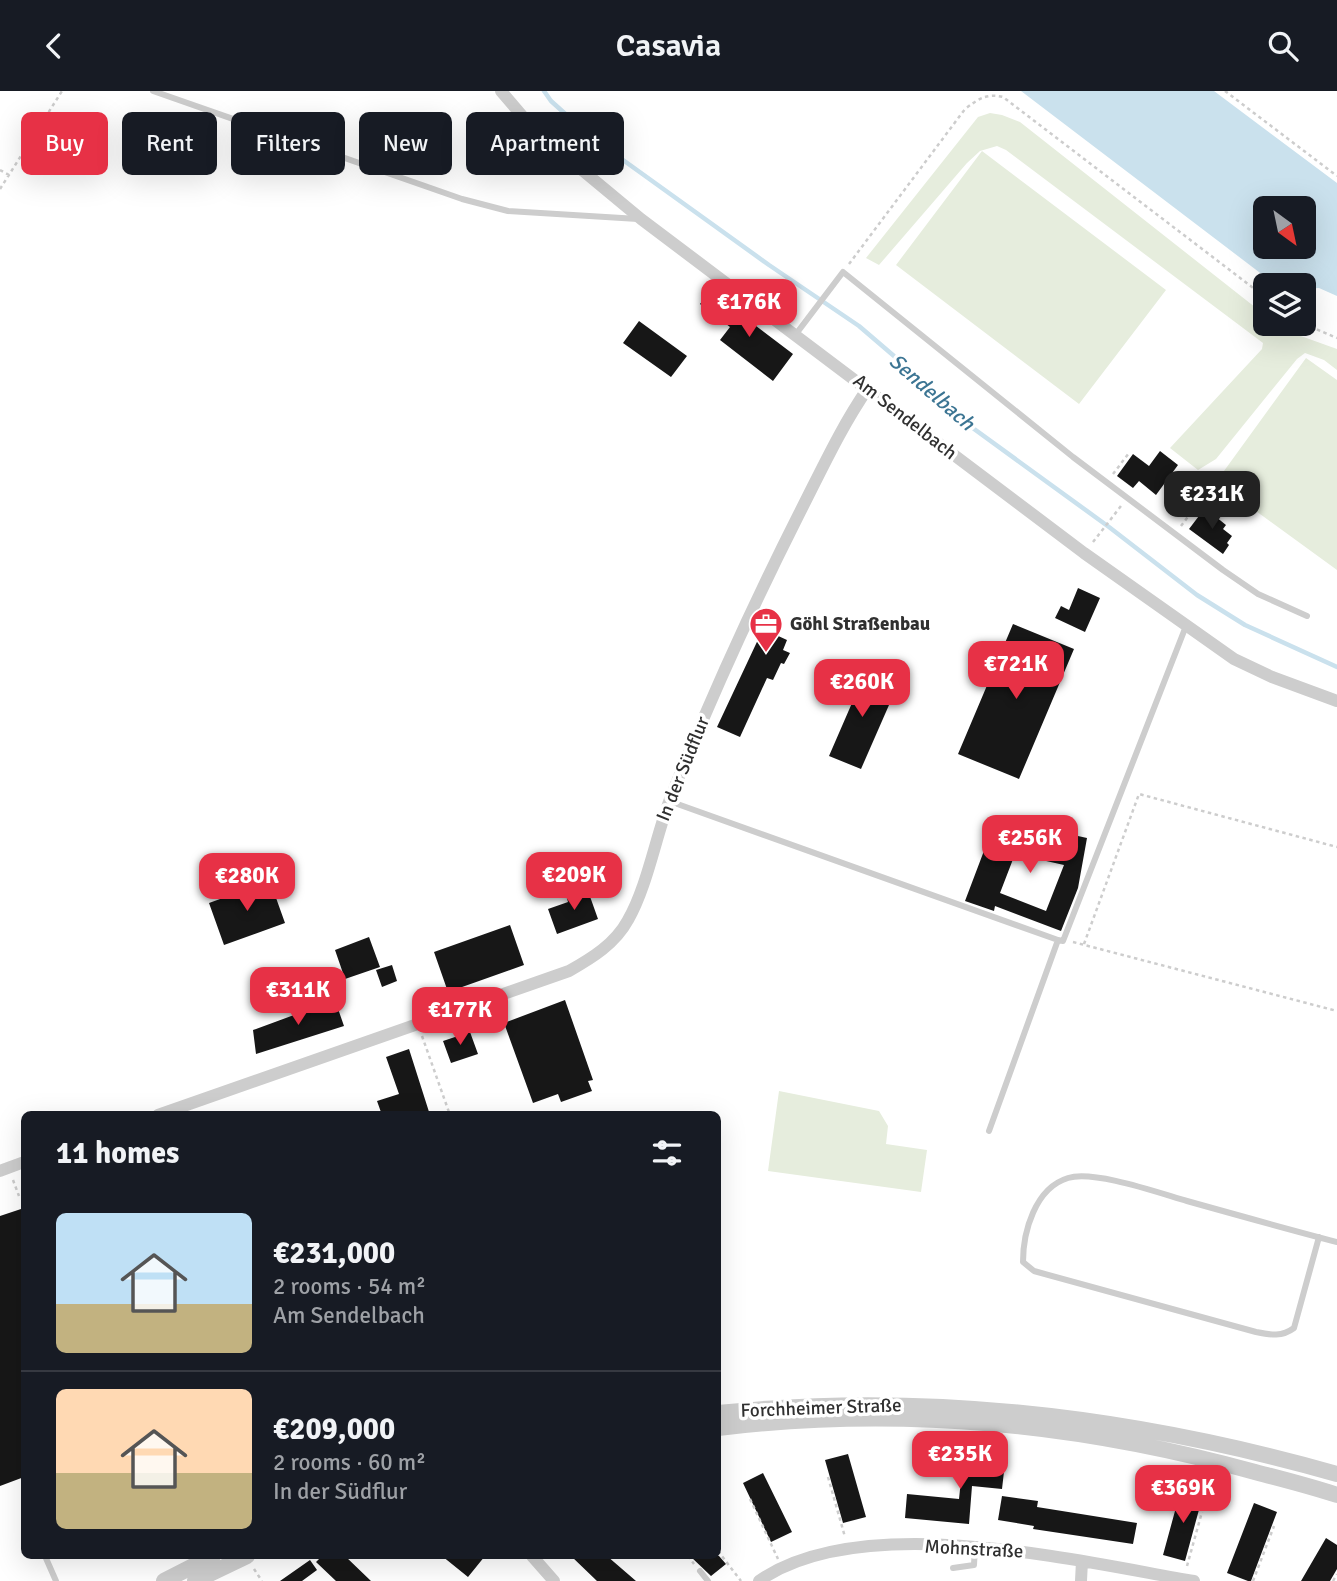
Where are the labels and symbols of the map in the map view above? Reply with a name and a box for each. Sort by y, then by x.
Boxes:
north arrow [1253,196,1316,259]
pin: €176K [700,279,798,339]
water label: Sendelbach [884,348,980,436]
street label: Am Sendelbach [848,369,962,465]
pin: €231K [1163,471,1261,531]
office icon: Göhl Straßenbau [747,605,785,654]
place label: Göhl Straßenbau [790,612,930,636]
pin: €721K [967,641,1065,701]
pin: €260K [813,659,911,719]
street label: In der Südflur [651,713,715,825]
pin: €256K [981,815,1079,875]
pin: €280K [198,853,296,913]
pin: €209K [525,853,623,912]
pin: €311K [249,967,347,1027]
pin: €177K [411,988,509,1047]
street label: Forchheimer Straße [740,1393,902,1423]
pin: €235K [911,1431,1009,1491]
pin: €369K [1134,1465,1232,1525]
street label: Mohnstraße [924,1534,1024,1564]

